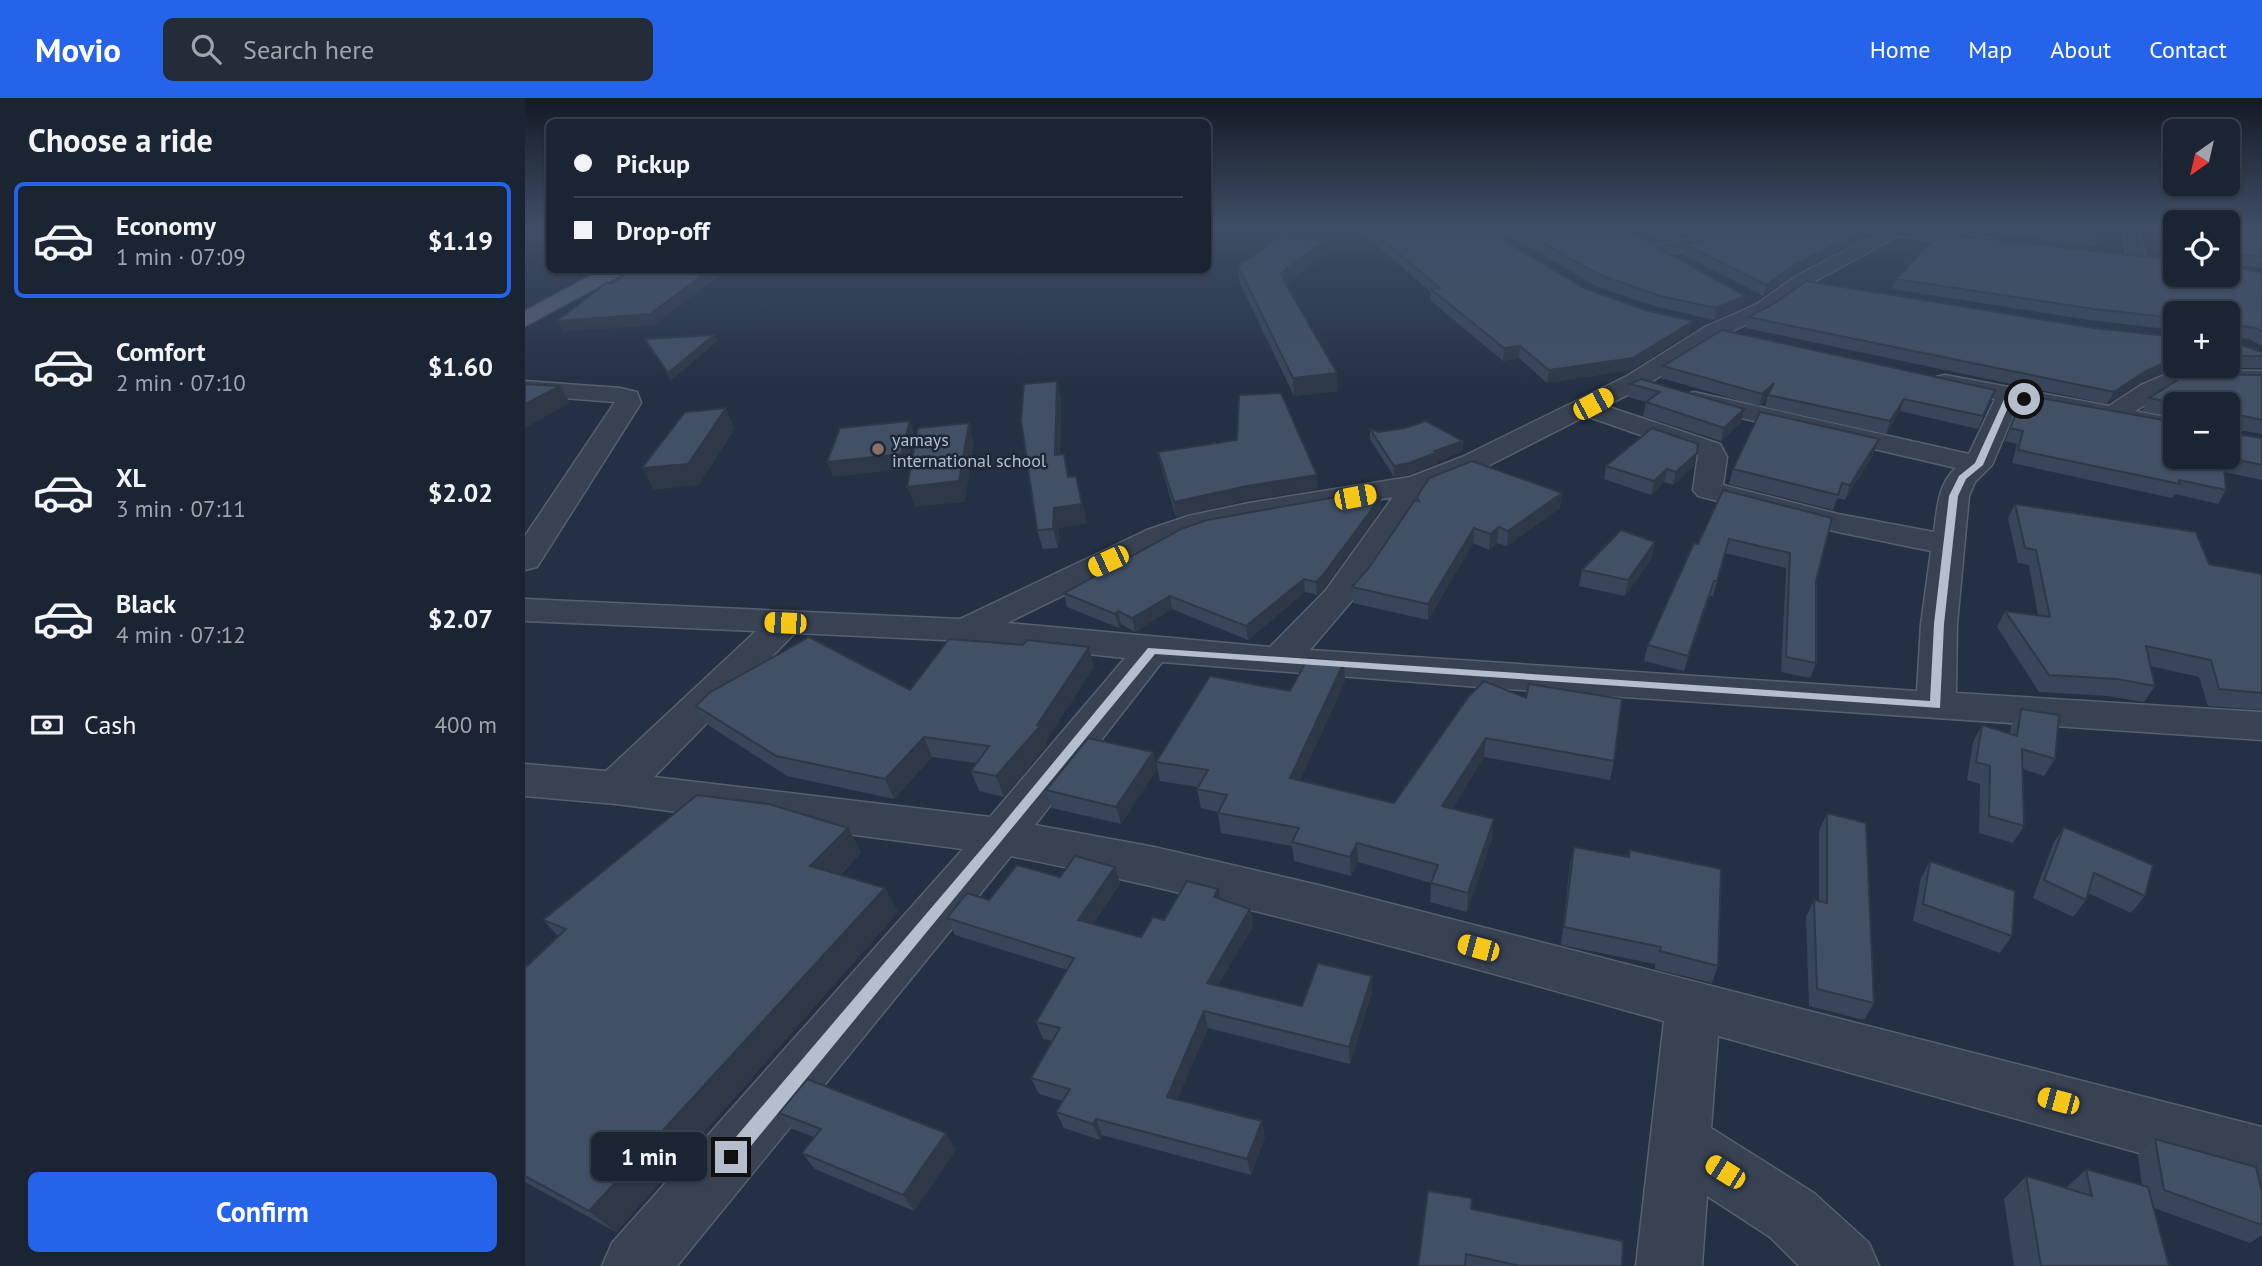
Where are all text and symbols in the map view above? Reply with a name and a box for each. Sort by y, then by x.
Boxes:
search box [163,18,653,81]
text: Movio [35,28,121,71]
icon: search [187,30,225,68]
text: Search here [243,33,374,66]
text: Home [1870,34,1930,65]
text: Map [1968,34,2012,65]
text: About [2050,34,2111,65]
text: Contact [2149,34,2227,65]
text: Choose a ride [28,119,213,161]
north arrow [2163,119,2240,196]
map controls [2163,119,2240,469]
text: Pickup [616,147,690,180]
icon: car [32,209,95,272]
text: Economy [116,209,216,242]
button: locate [2163,210,2240,287]
text: Drop-off [616,214,710,247]
text: $1.19 [428,224,493,257]
text: 1 min · 07:09 [116,242,246,271]
button: + [2163,301,2240,378]
icon: car [32,335,95,398]
text: Comfort [116,335,206,368]
text: $1.60 [428,350,493,383]
text: 2 min · 07:10 [116,368,246,397]
route start [2008,383,2040,415]
car [1570,385,1617,423]
button: − [2163,392,2240,469]
place label: yamays international school [892,428,1047,472]
marker: yamays international school [870,441,886,457]
icon: car [32,461,95,524]
text: XL [116,461,146,494]
text: $2.02 [428,476,493,509]
car [1333,483,1378,511]
text: 3 min · 07:11 [116,494,246,523]
car [1085,543,1132,579]
icon: car [32,587,95,650]
text: Black [116,587,176,620]
text: $2.07 [428,602,493,635]
car [764,612,807,634]
text: 4 min · 07:12 [116,620,246,649]
icon: cash [28,706,66,744]
text: Cash [84,708,136,741]
text: 400 m [435,710,497,739]
car [1455,932,1502,964]
car [2035,1085,2082,1117]
callout: 1 min [591,1132,707,1182]
route end [715,1141,747,1173]
text: 1 min [621,1142,677,1171]
car [1702,1152,1749,1192]
button: Confirm [28,1172,497,1252]

